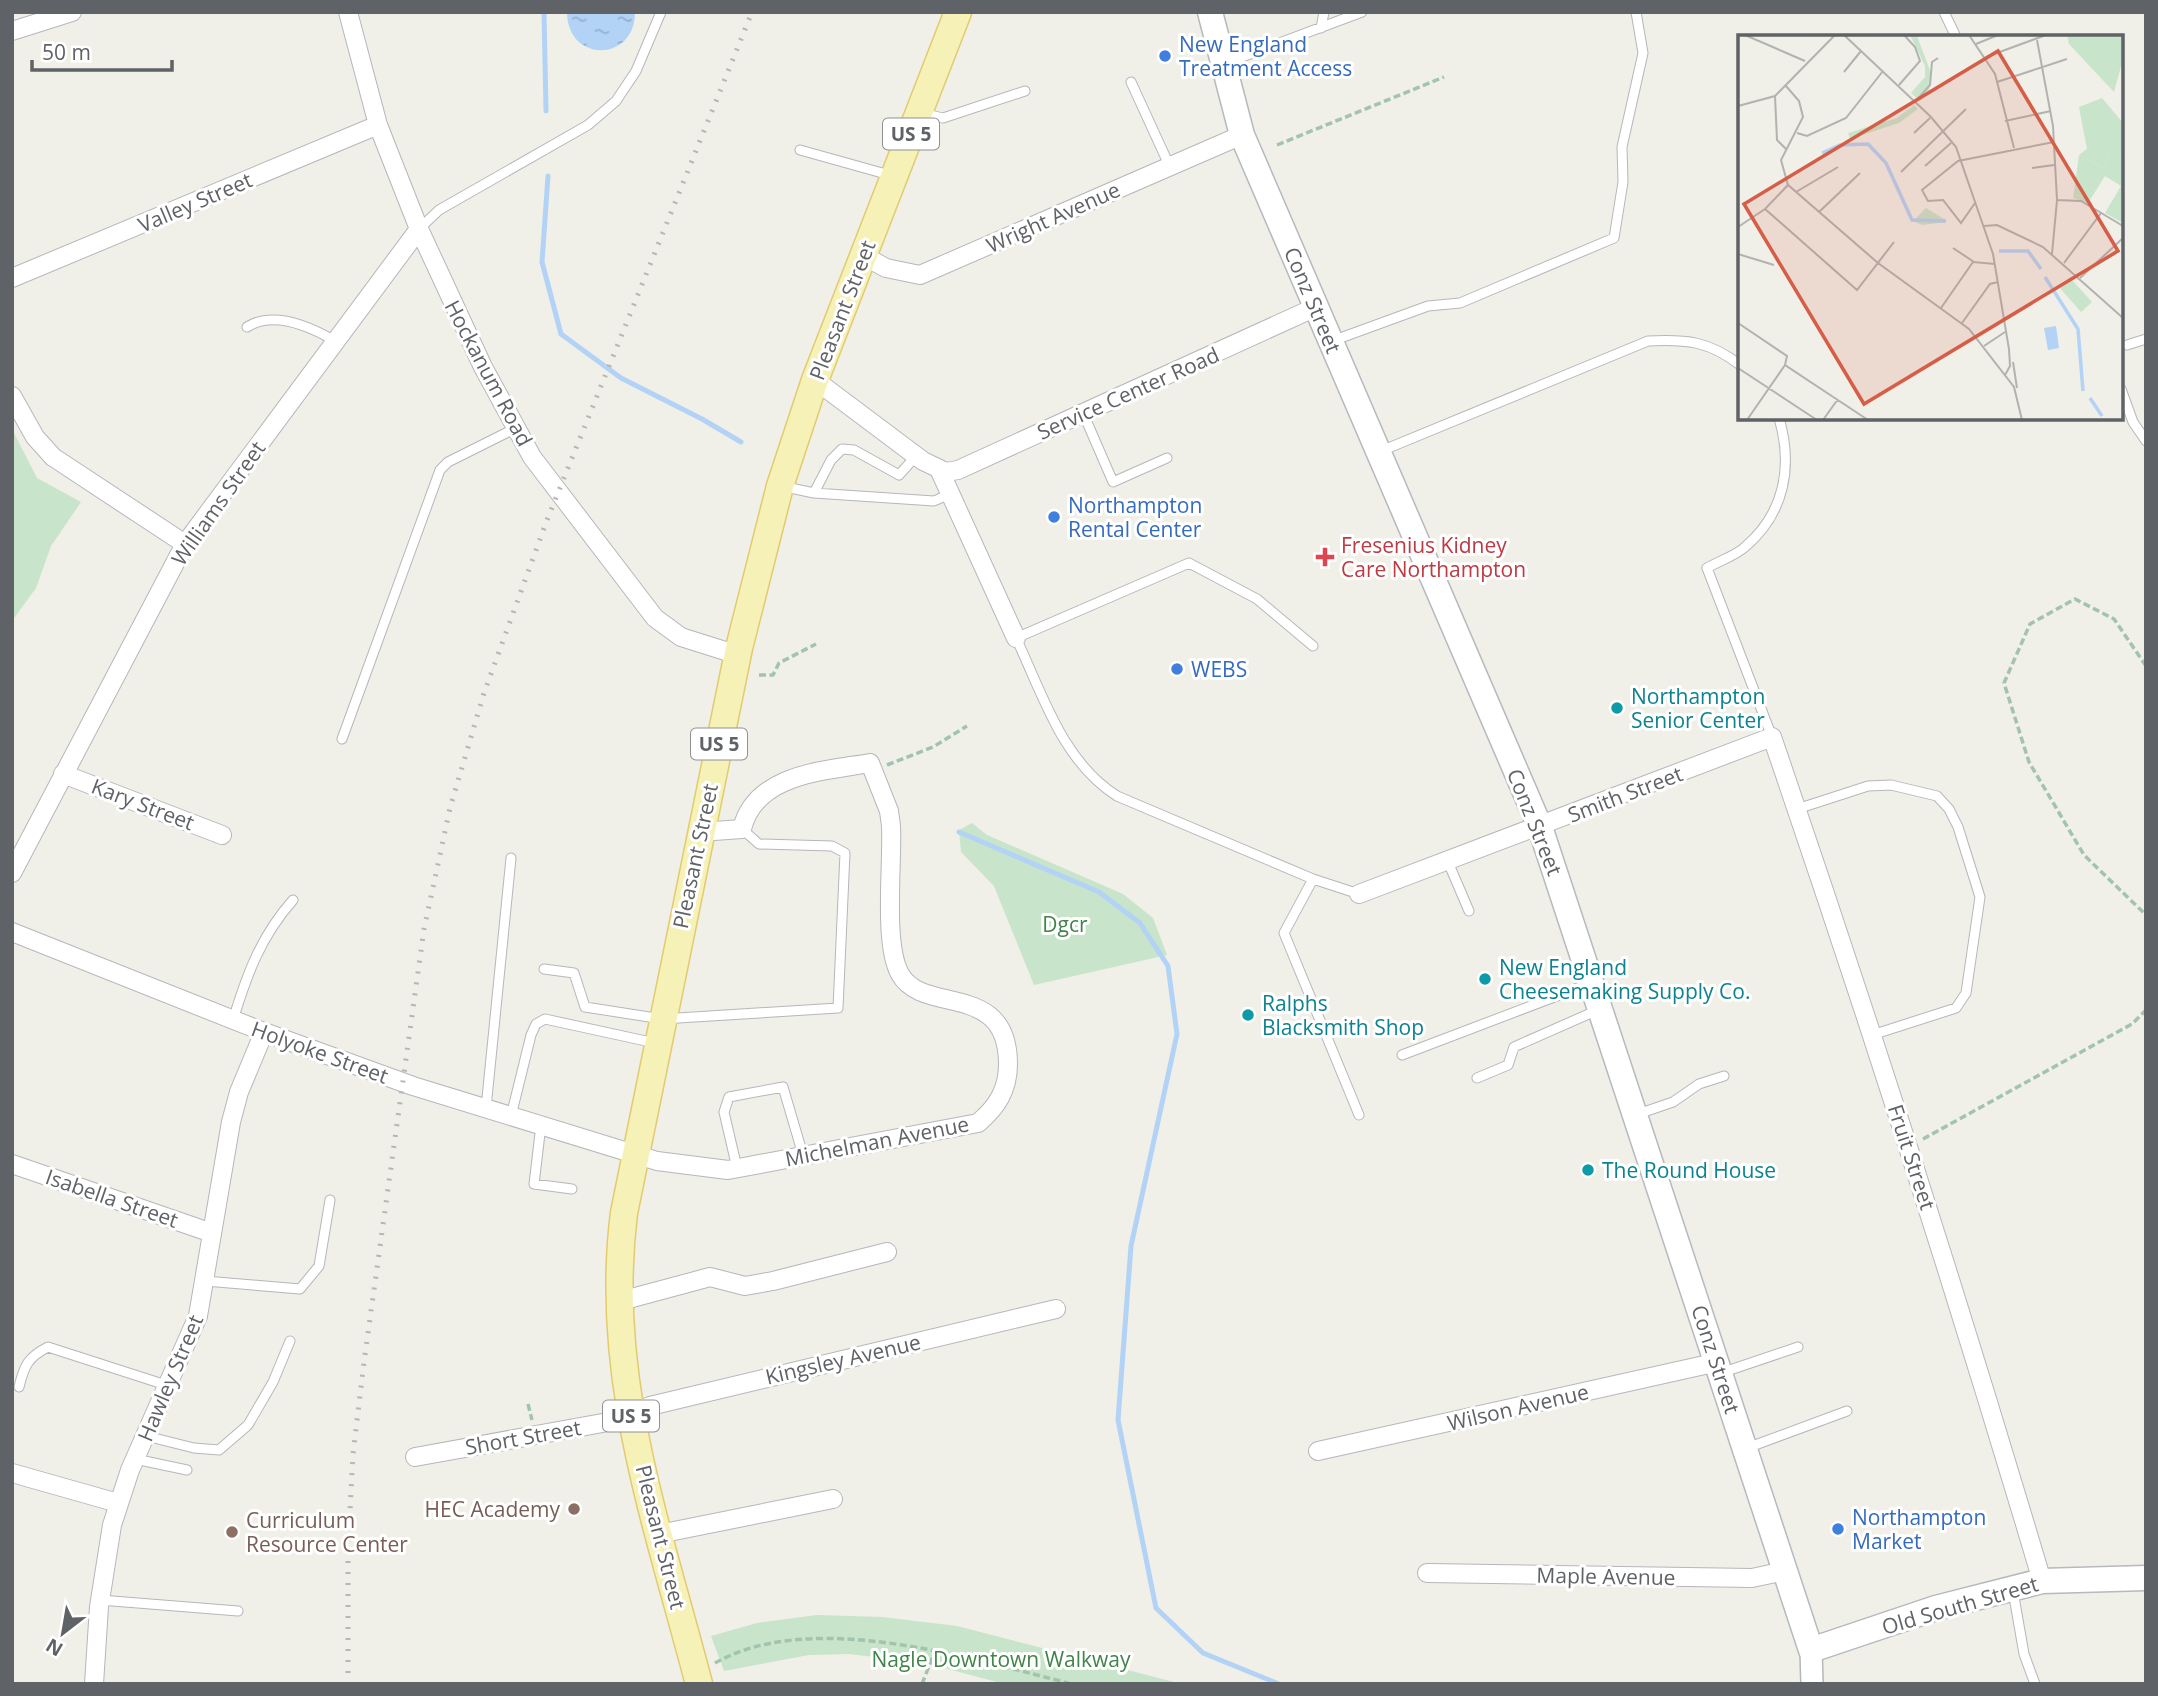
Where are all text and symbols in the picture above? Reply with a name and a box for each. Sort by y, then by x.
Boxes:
scale bar [32,28,172,72]
place label: New England Treatment Access [1179,30,1352,82]
inset map [1738,35,2123,420]
text: 50 m [42,38,91,66]
marker: New England Treatment Access [1157,48,1173,64]
road number: US 5 [883,118,939,150]
street label: Valley Street [134,165,256,239]
street label: Wright Avenue [982,175,1124,259]
street label: Pleasant Street [802,236,882,384]
street label: Conz Street [1278,243,1348,357]
street label: Hockanum Road [439,295,539,451]
street label: Service Center Road [1033,340,1223,446]
street label: Williams Street [165,435,271,571]
place label: Northampton Rental Center [1068,491,1202,543]
marker: Northampton Rental Center [1046,509,1062,525]
place label: Fresenius Kidney Care Northampton [1341,531,1526,583]
marker: Fresenius Kidney Care Northampton [1315,547,1335,567]
place label: WEBS [1191,655,1247,683]
marker: WEBS [1169,661,1185,677]
place label: Northampton Senior Center [1631,682,1765,734]
marker: Northampton Senior Center [1609,700,1625,716]
road number: US 5 [691,729,747,760]
street label: Smith Street [1564,759,1686,829]
street label: Conz Street [1501,765,1569,879]
street label: Kary Street [88,772,198,836]
street label: Pleasant Street [666,781,724,931]
park label: Dgcr [1042,910,1088,938]
place label: New England Cheesemaking Supply Co. [1499,953,1750,1005]
marker: New England Cheesemaking Supply Co. [1477,971,1493,987]
place label: Ralphs Blacksmith Shop [1262,989,1424,1041]
marker: Ralphs Blacksmith Shop [1240,1007,1256,1023]
street label: Holyoke Street [248,1014,392,1090]
street label: Fruit Street [1882,1101,1942,1213]
street label: Michelman Avenue [783,1109,971,1173]
place label: The Round House [1602,1156,1776,1184]
street label: Isabella Street [42,1162,182,1234]
marker: The Round House [1580,1162,1596,1178]
street label: Conz Street [1685,1301,1747,1417]
street label: Hawley Street [131,1310,209,1446]
street label: Kingsley Avenue [763,1328,923,1390]
street label: Wilson Avenue [1445,1377,1591,1437]
road number: US 5 [603,1400,659,1432]
street label: Short Street [463,1413,583,1461]
street label: Pleasant Street [630,1462,692,1612]
place label: HEC Academy [425,1495,560,1523]
marker: HEC Academy [566,1501,582,1517]
place label: Northampton Market [1852,1503,1986,1555]
place label: Curriculum Resource Center [246,1506,408,1558]
marker: Northampton Market [1830,1521,1846,1537]
marker: Curriculum Resource Center [224,1524,240,1540]
street label: Maple Avenue [1536,1561,1676,1591]
street label: Old South Street [1879,1569,2041,1641]
north arrow [28,1598,98,1668]
text: N [41,1632,68,1663]
park label: Nagle Downtown Walkway [871,1645,1131,1673]

